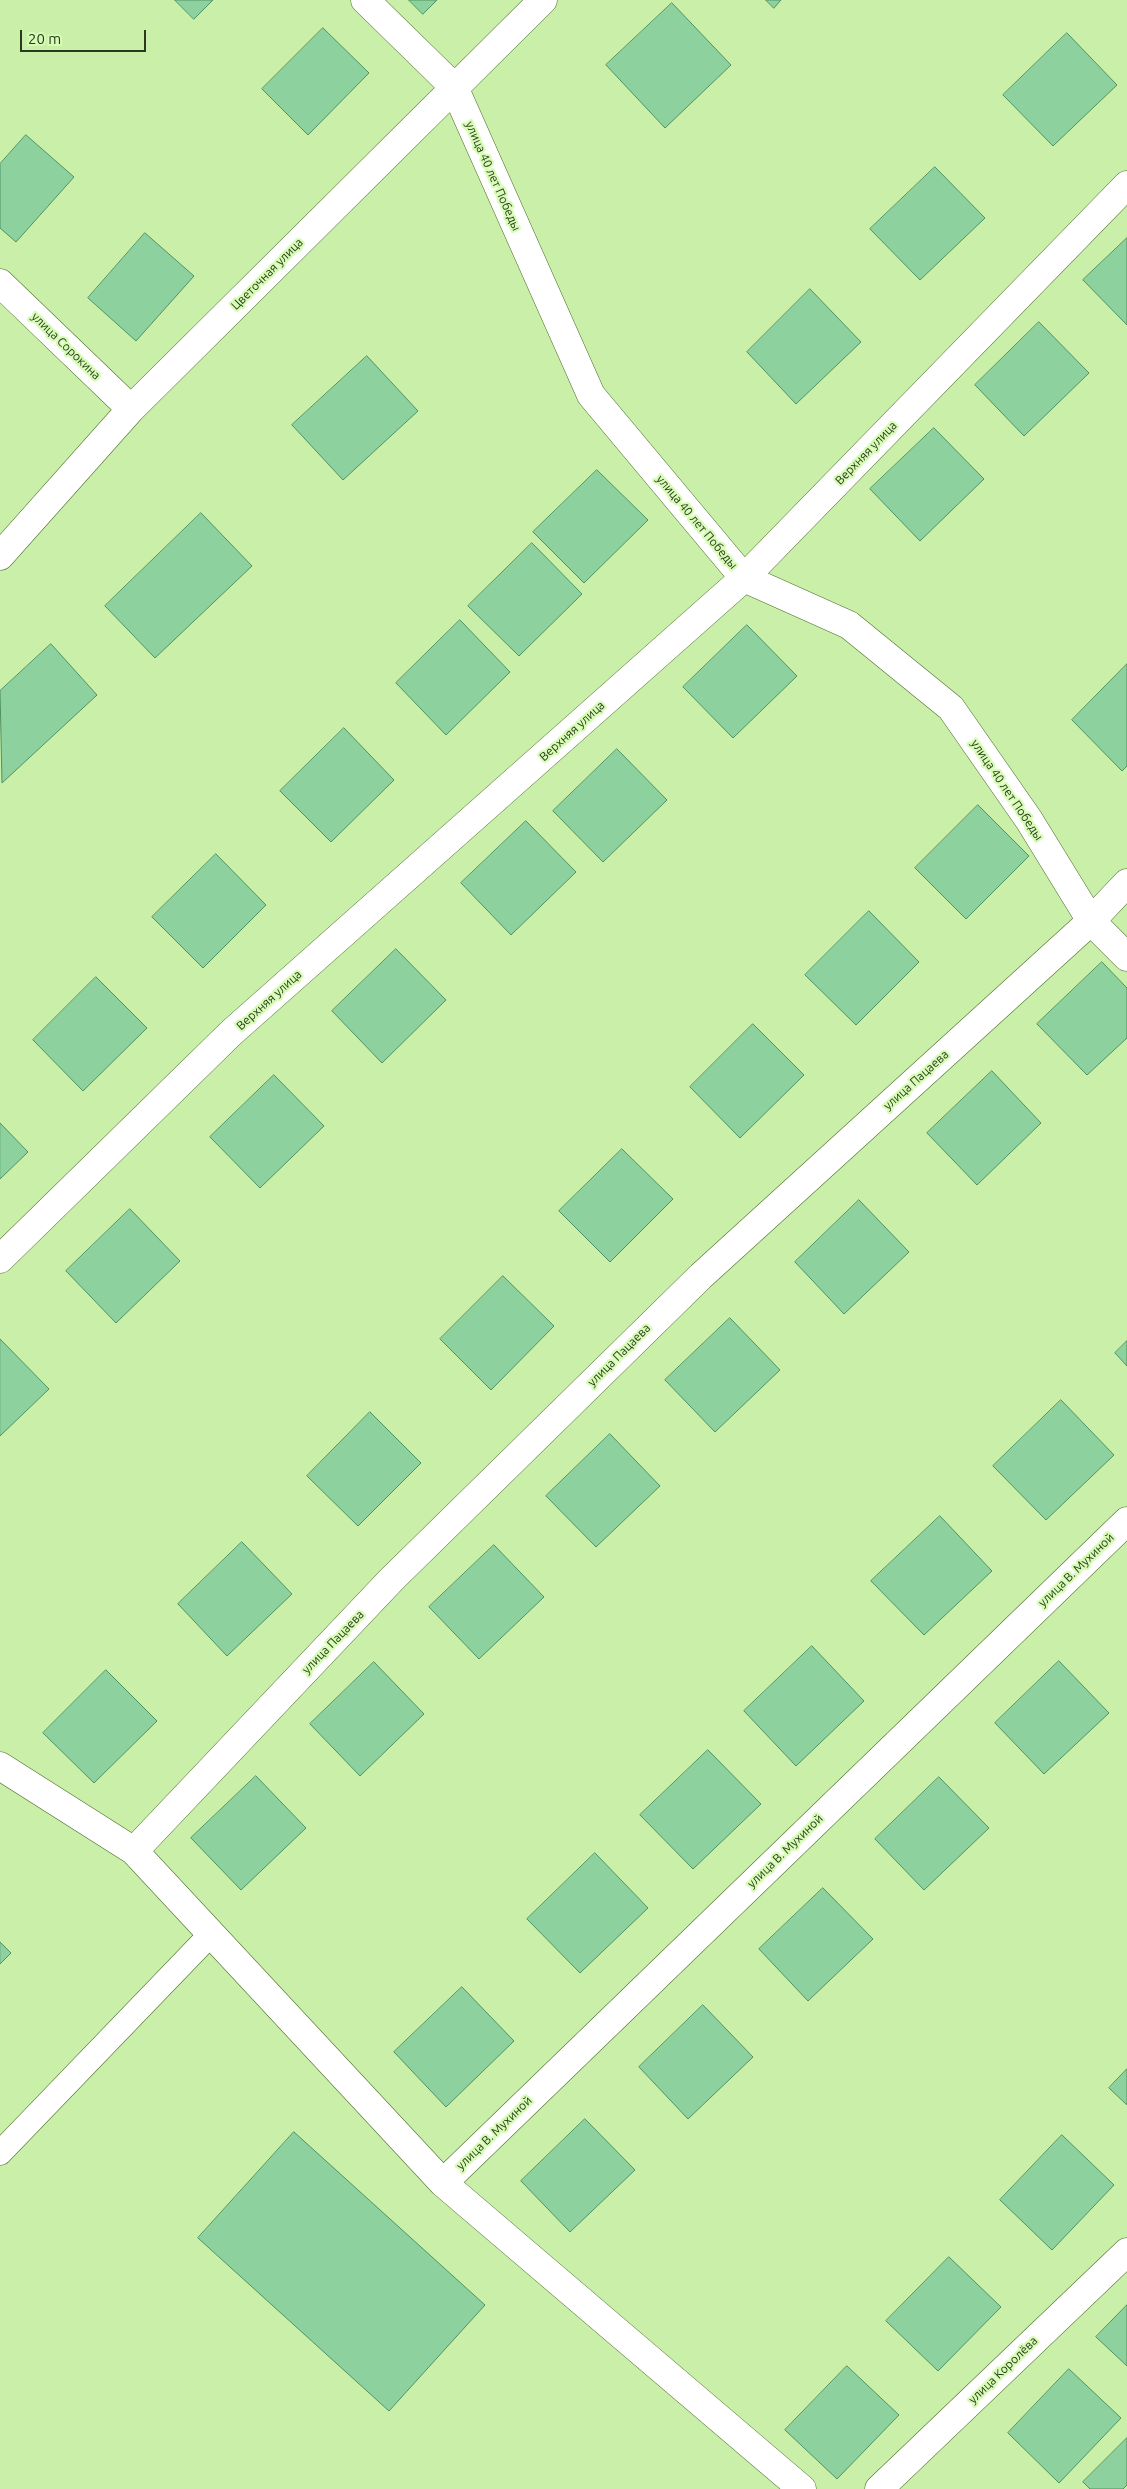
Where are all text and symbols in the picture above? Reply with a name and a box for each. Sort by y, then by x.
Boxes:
scale bar [22,20,149,52]
text: 20 m [28,30,61,47]
street label: улица 40 лет Победы [462,119,524,233]
street label: Цветочная улица [228,235,306,313]
street label: улица Сорокина [28,309,104,383]
street label: Верхняя улица [832,418,900,488]
street label: улица 40 лет Победы [653,472,741,572]
street label: Верхняя улица [536,698,608,764]
street label: улица 40 лет Победы [968,737,1046,843]
street label: Верхняя улица [233,967,305,1033]
street label: улица Пацаева [880,1047,952,1113]
street label: улица Пацаева [585,1321,653,1389]
street label: улица В. Мухиной [1035,1530,1117,1610]
street label: улица Пацаева [299,1607,367,1677]
street label: улица В. Мухиной [744,1811,826,1891]
street label: улица В. Мухиной [453,2093,535,2173]
street label: улица Королёва [966,2333,1040,2407]

